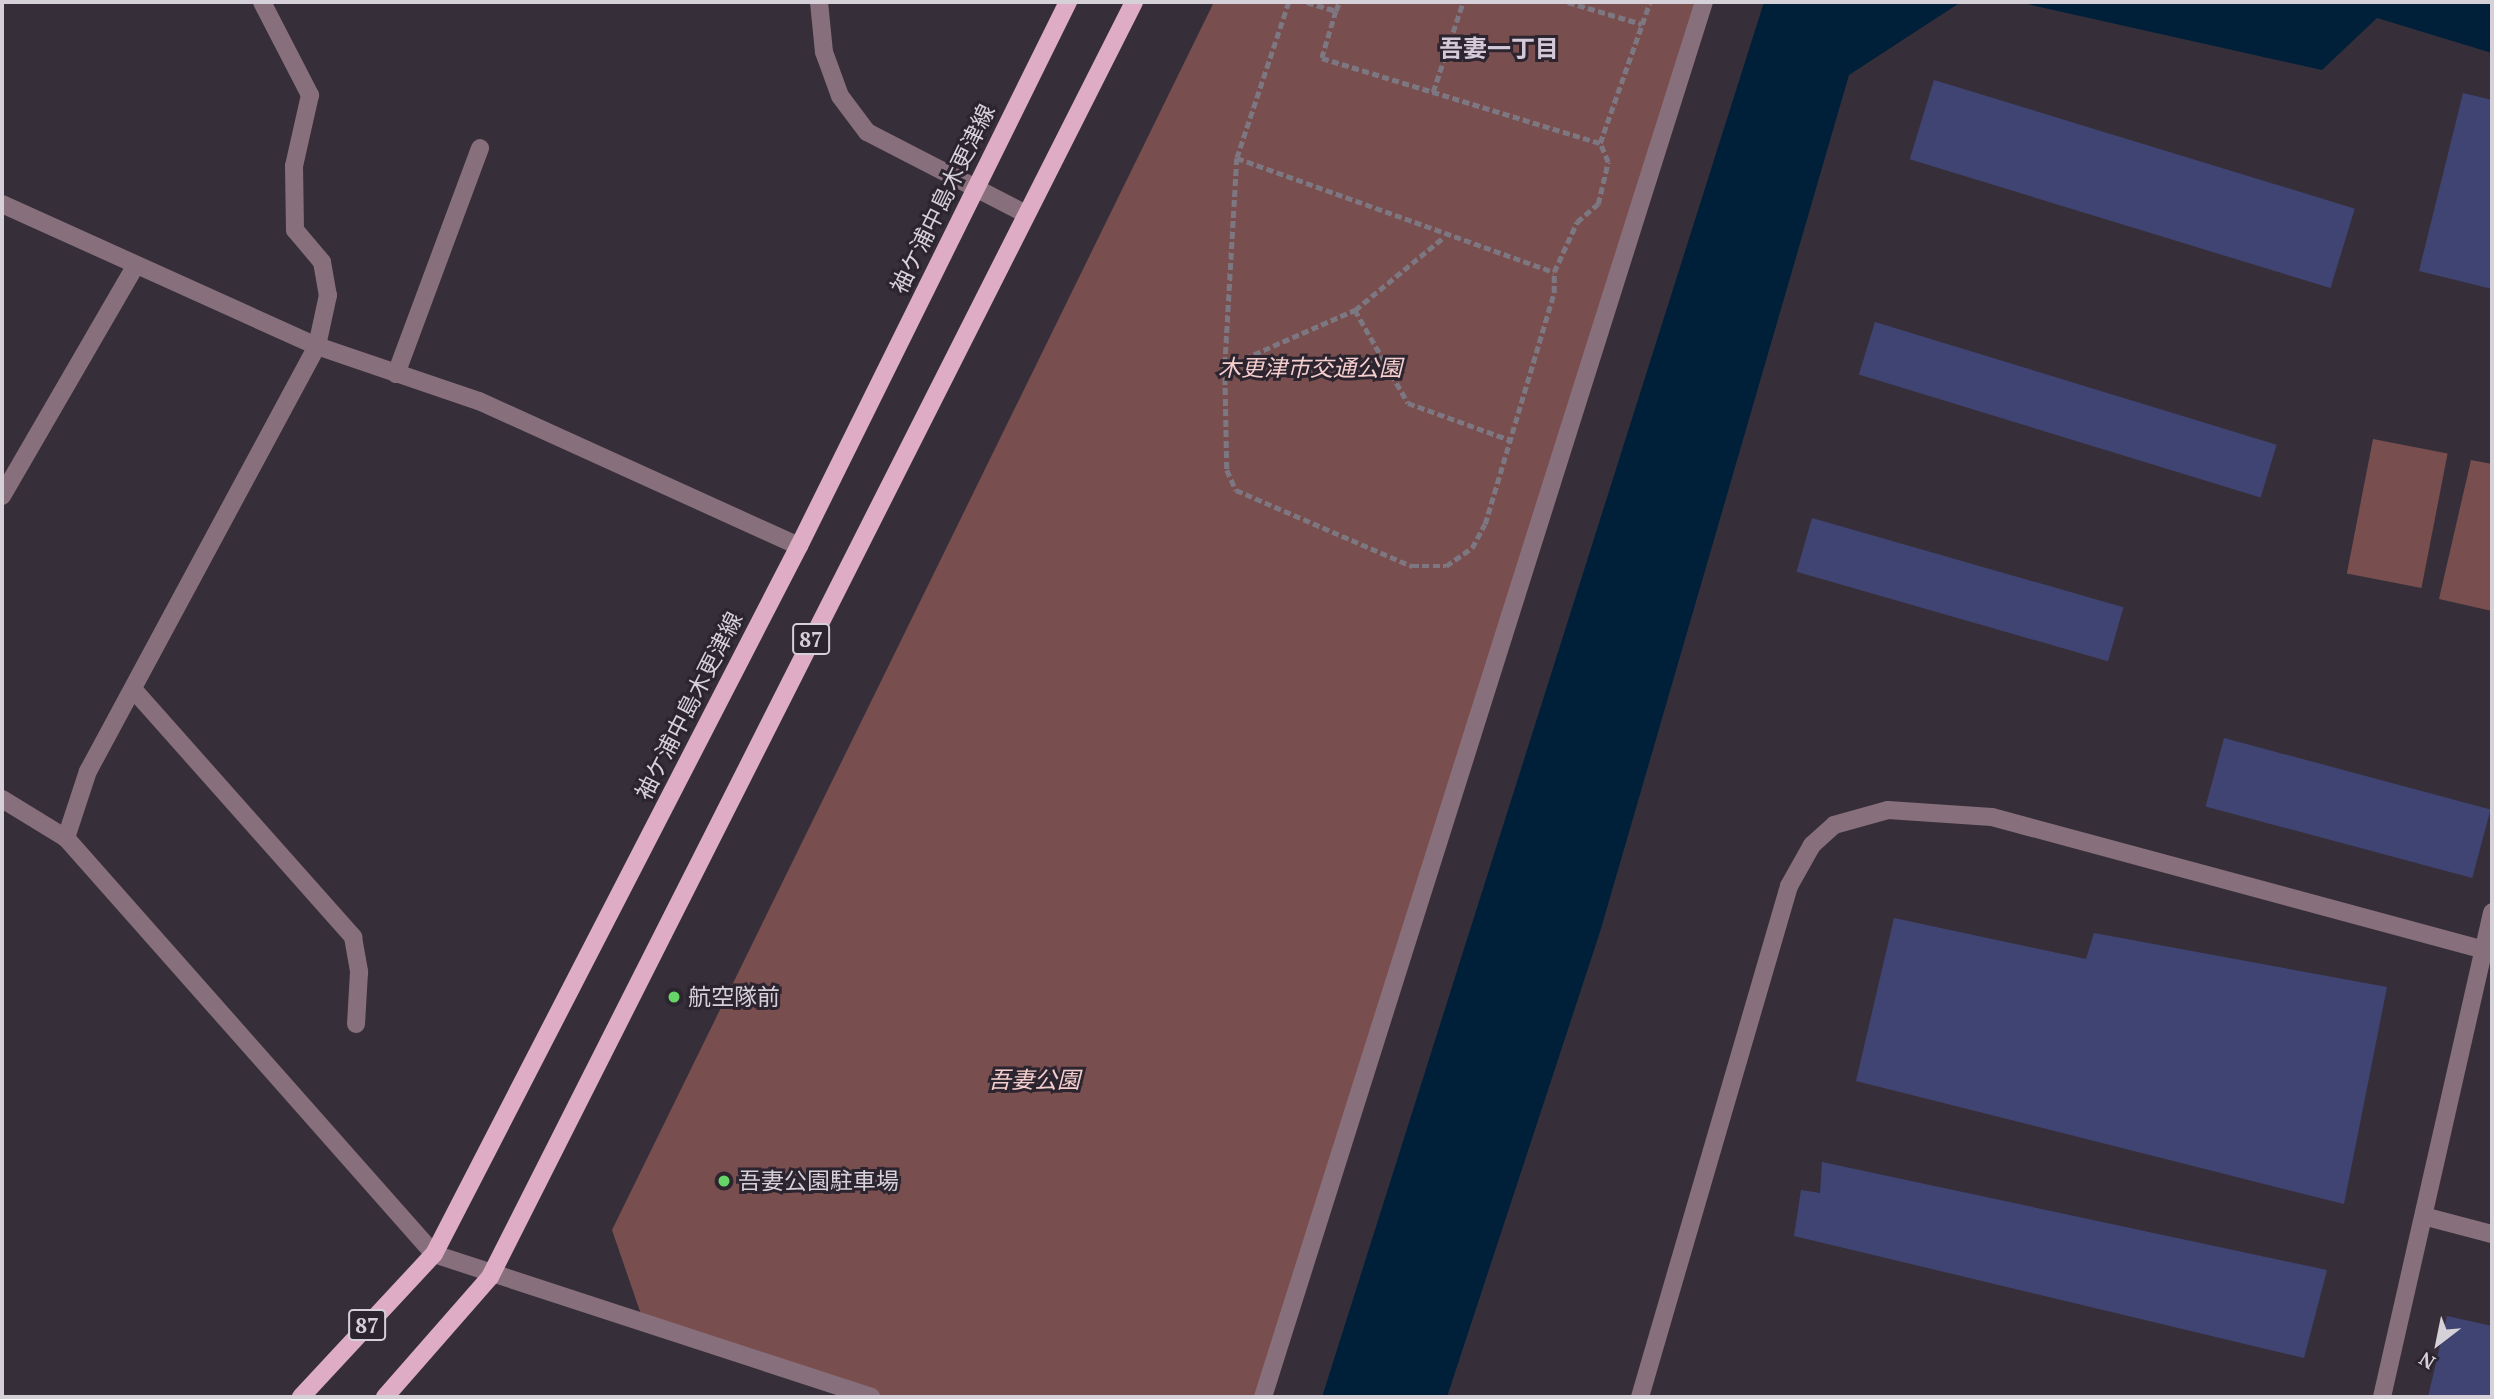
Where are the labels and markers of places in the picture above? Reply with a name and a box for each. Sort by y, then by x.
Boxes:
place label: 航空隊前 [688,983,780,1011]
marker: 航空隊前 [666,989,682,1005]
place label: 吾妻公園駐車場 [738,1167,899,1195]
marker: 吾妻公園駐車場 [716,1173,732,1189]

